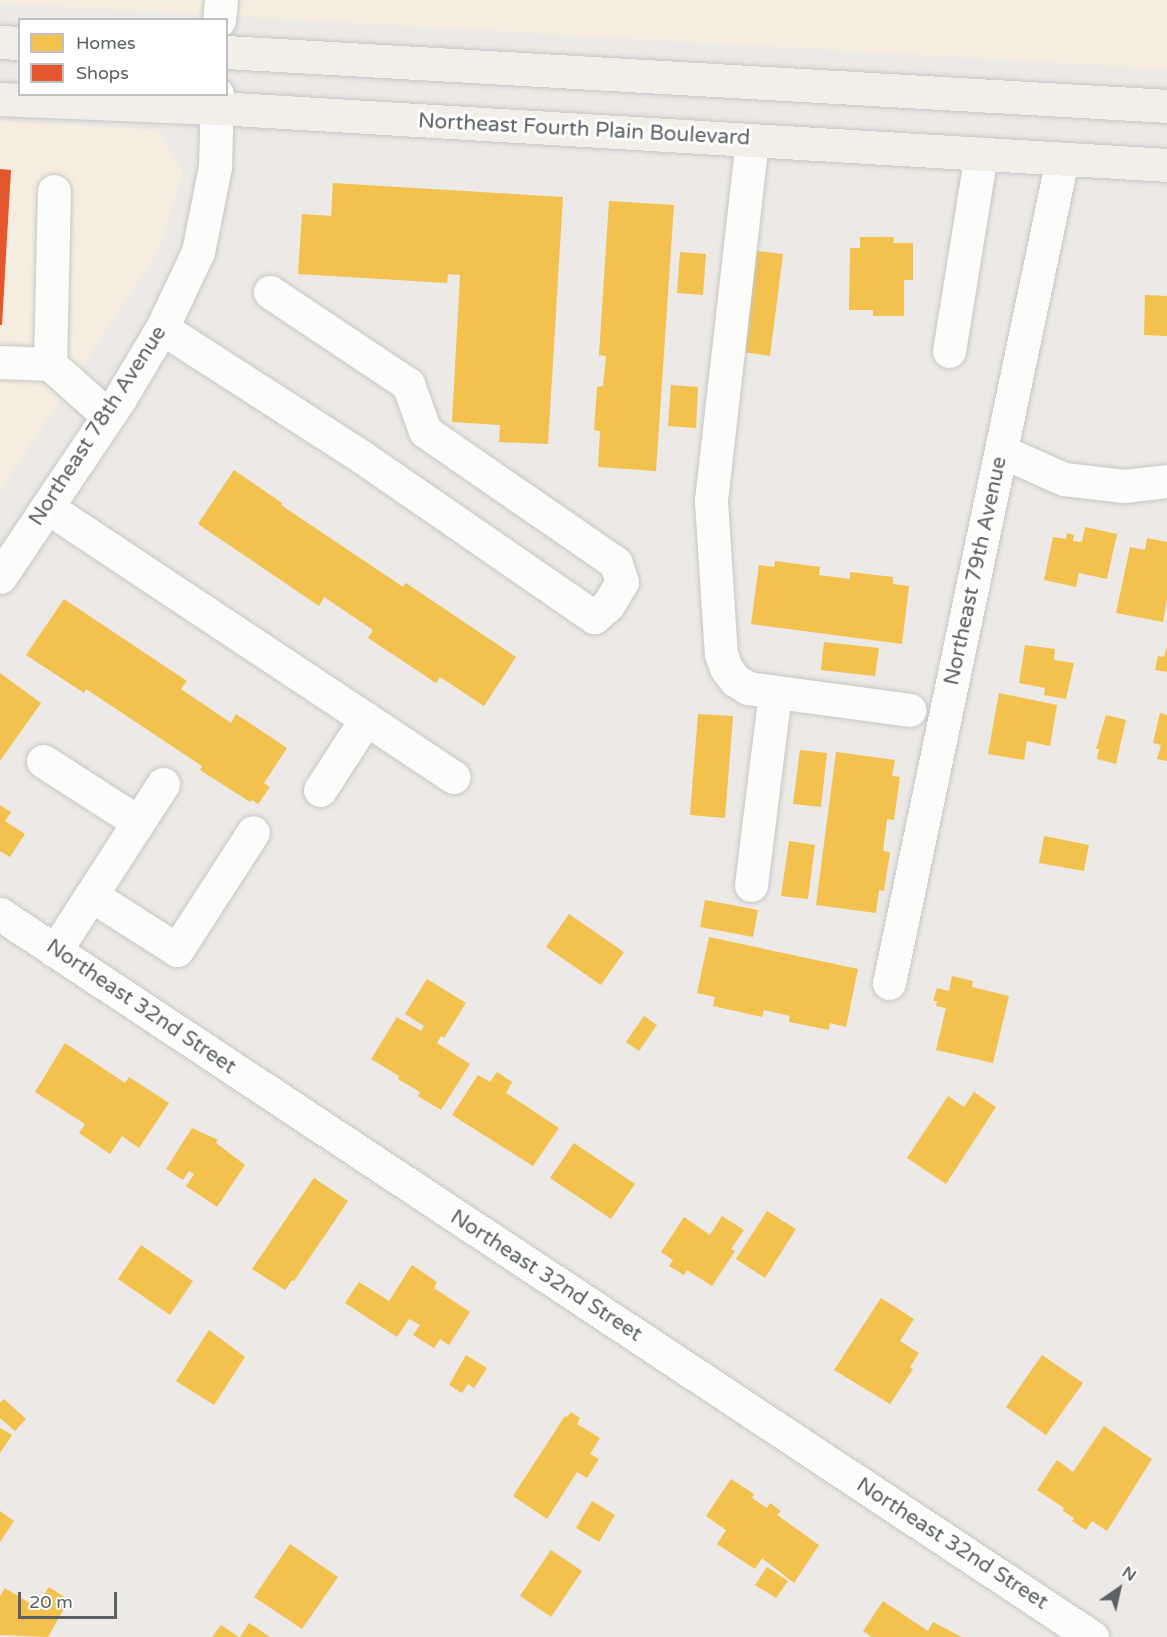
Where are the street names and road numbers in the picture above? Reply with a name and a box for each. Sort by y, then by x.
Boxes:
street label: Northeast Fourth Plain Boulevard [417,109,751,151]
street label: Northeast 78th Avenue [24,321,172,531]
street label: Northeast 79th Avenue [939,454,1013,688]
street label: Northeast 32nd Street [41,934,241,1080]
street label: Northeast 32nd Street [446,1205,646,1347]
street label: Northeast 32nd Street [852,1473,1052,1615]

